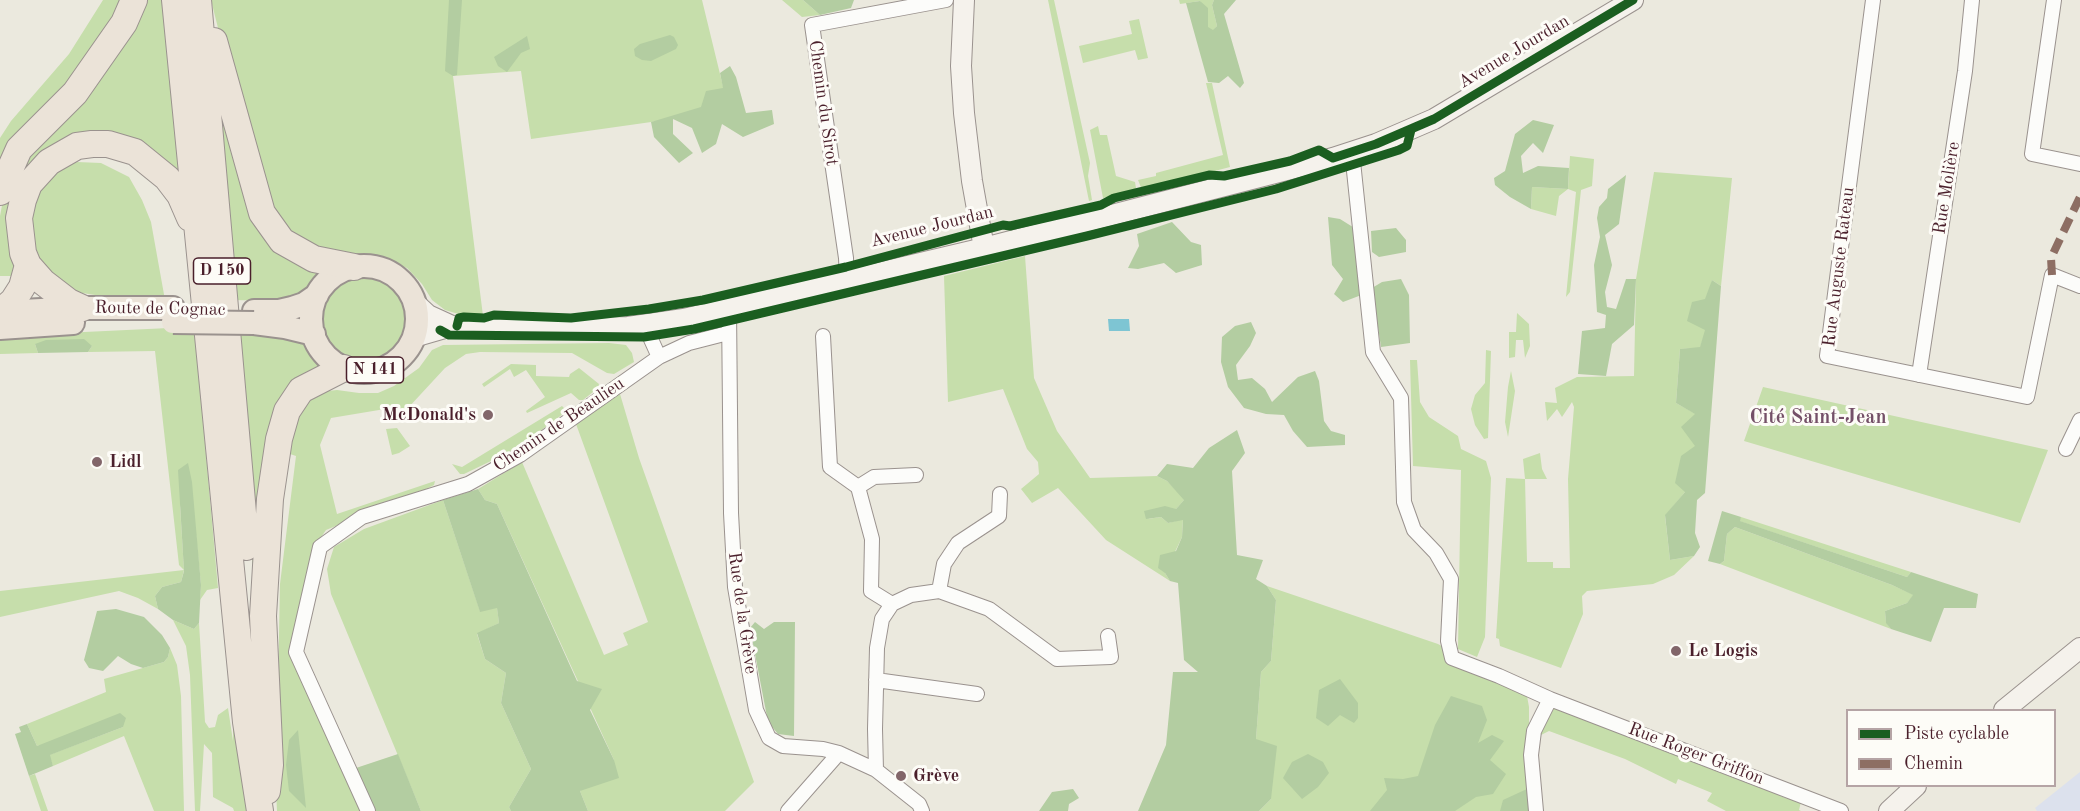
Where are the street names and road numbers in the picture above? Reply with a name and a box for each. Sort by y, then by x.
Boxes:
street label: Avenue Jourdan [1454,10,1574,94]
street label: Chemin du Sirot [803,39,843,167]
street label: Rue Molière [1929,140,1965,236]
street label: Rue Auguste Rateau [1818,186,1860,348]
street label: Avenue Jourdan [868,201,996,253]
road number: D 150 [194,258,250,284]
street label: Route de Cognac [94,297,226,321]
road number: N 141 [346,357,404,383]
street label: Chemin de Beaulieu [489,373,629,477]
street label: Rue de la Grève [723,551,761,675]
street label: Rue Roger Griffon [1625,718,1767,790]

